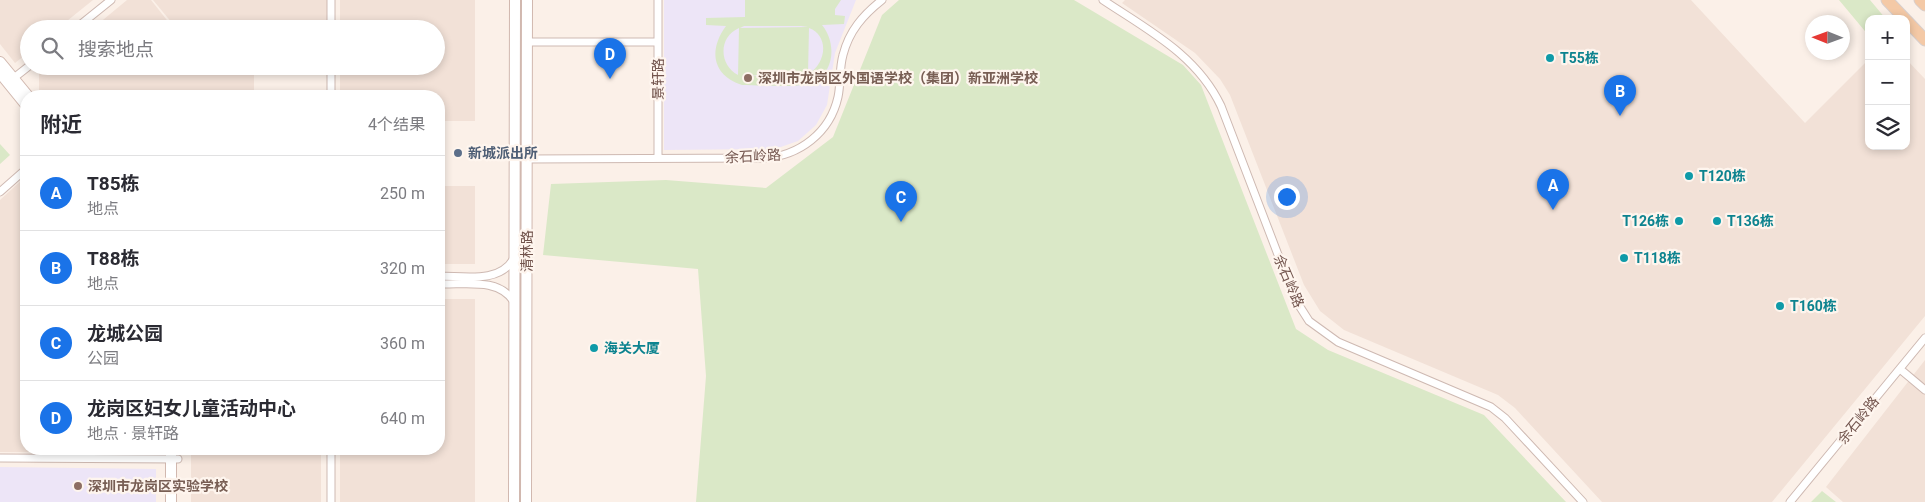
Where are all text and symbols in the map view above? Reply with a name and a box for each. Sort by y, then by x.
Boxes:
north arrow [1805,15,1850,60]
map controls [1865,15,1910,150]
button: + [1865,15,1910,60]
search box [20,20,445,75]
icon: search [38,34,66,62]
text: 搜索地点 [78,38,154,61]
pin: D [594,38,626,79]
place label: T55栋 [1560,50,1599,66]
marker: T55栋 [1544,52,1556,64]
street label: 景轩路 [650,58,666,100]
button: − [1865,60,1910,105]
place label: 深圳市龙岗区外国语学校（集团）新亚洲学校 [758,70,1038,86]
marker: 深圳市龙岗区外国语学校（集团）新亚洲学校 [742,72,754,84]
pin: B [1604,75,1636,116]
button: layers [1865,105,1910,150]
text: 附近 [40,113,82,137]
text: 4个结果 [368,115,425,134]
place label: 新城派出所 [468,145,538,161]
marker: 新城派出所 [452,147,464,159]
street label: 余石岭路 [725,147,781,165]
place label: T120栋 [1699,168,1746,184]
pin: A [1537,169,1569,210]
marker: T120栋 [1683,170,1695,182]
text: T85栋 [87,172,140,195]
pin: C [885,181,917,222]
text: A [51,184,61,203]
text: 250 m [380,184,425,203]
your location [1274,184,1300,210]
text: 地点 [87,199,119,218]
place label: T126栋 [1622,213,1669,229]
place label: T136栋 [1727,213,1774,229]
marker: T126栋 [1673,215,1685,227]
marker: T136栋 [1711,215,1723,227]
street label: 清林路 [519,230,535,272]
text: T88栋 [87,247,140,270]
place label: T118栋 [1634,250,1681,266]
street label: 余石岭路 [1271,252,1307,310]
marker: T118栋 [1618,252,1630,264]
text: B [51,259,61,278]
text: 320 m [380,259,425,278]
text: 地点 [87,274,119,293]
place label: T160栋 [1790,298,1837,314]
marker: T160栋 [1774,300,1786,312]
text: 龙城公园 [87,322,163,345]
text: C [51,334,61,353]
text: 360 m [380,334,425,353]
place label: 海关大厦 [604,340,660,356]
marker: 海关大厦 [588,342,600,354]
text: 公园 [87,349,119,368]
street label: 余石岭路 [1834,393,1882,447]
text: 龙岗区妇女儿童活动中心 [87,397,296,420]
text: D [51,409,61,428]
text: 640 m [380,409,425,428]
text: 地点 · 景轩路 [87,424,179,443]
place label: 深圳市龙岗区实验学校 [88,478,228,494]
marker: 深圳市龙岗区实验学校 [72,480,84,492]

